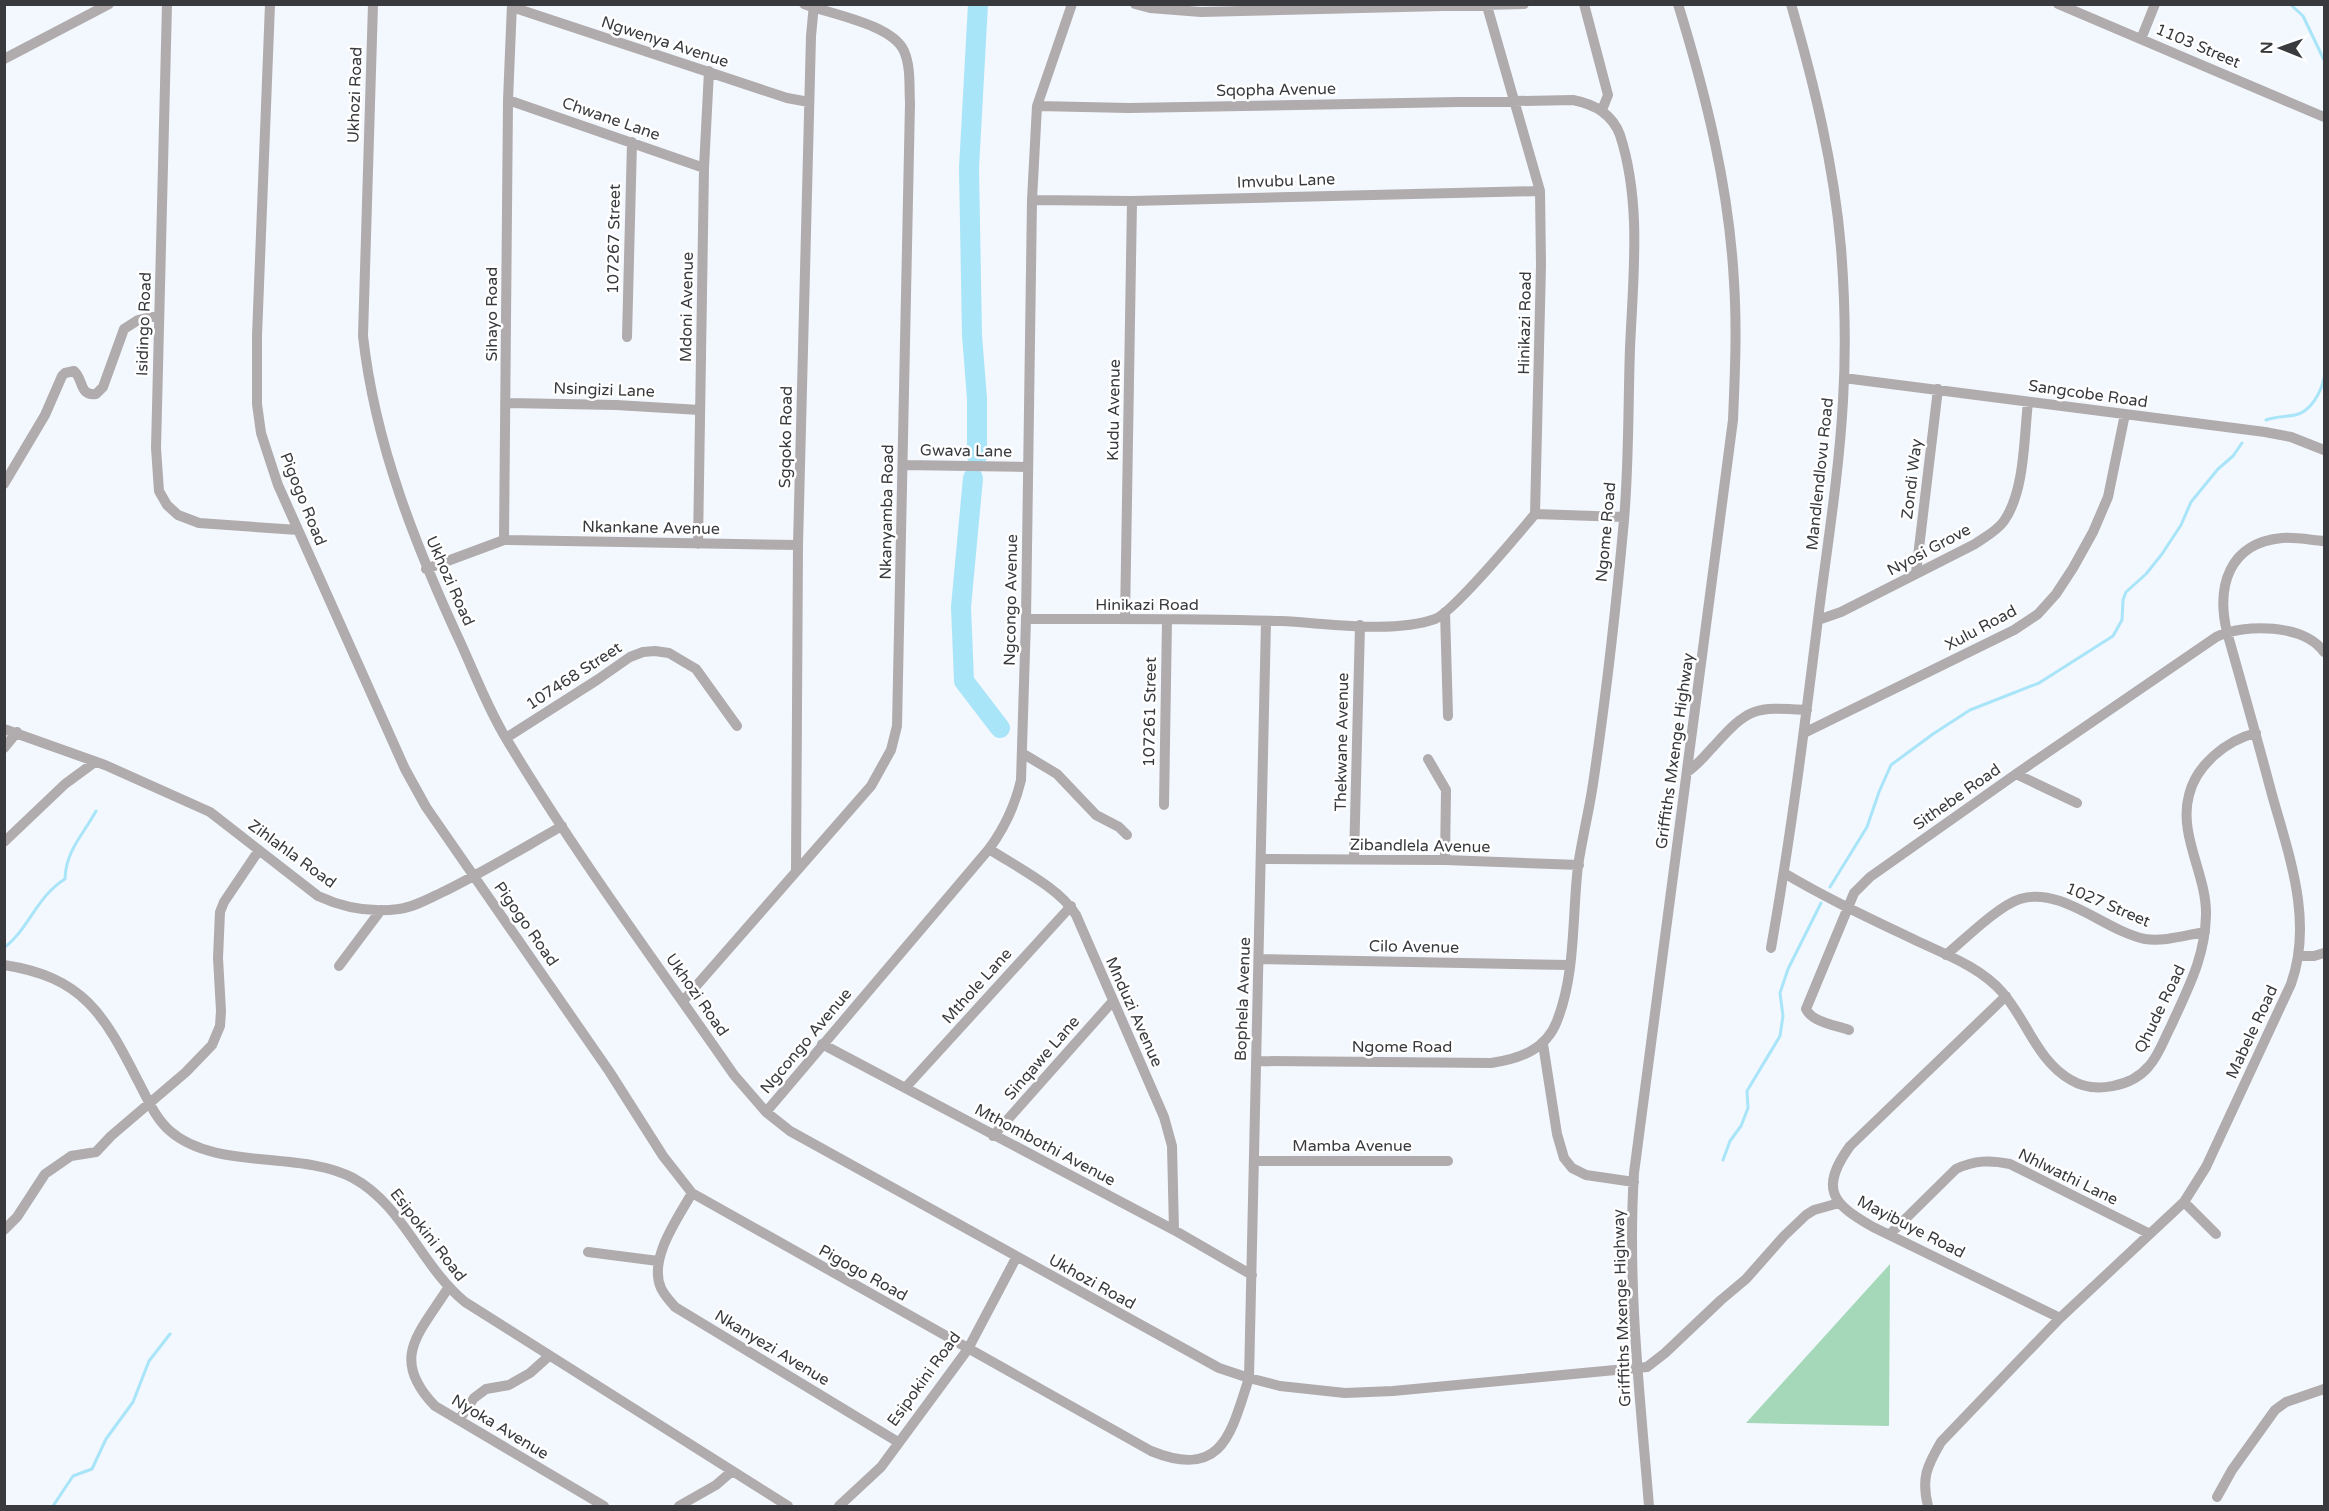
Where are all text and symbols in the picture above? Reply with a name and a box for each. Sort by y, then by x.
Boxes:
street label: Ngwenya Avenue [599,12,731,72]
north arrow [2251,18,2311,78]
street label: 1103 Street [2153,19,2243,73]
text: N [2257,41,2277,54]
street label: Ukhozi Road [343,46,367,144]
street label: Sqopha Avenue [1216,79,1336,101]
street label: Chwane Lane [559,93,663,145]
street label: Imvubu Lane [1237,169,1335,193]
street label: 107267 Street [603,184,625,294]
street label: Mdoni Avenue [676,252,698,362]
street label: Sihayo Road [482,267,502,361]
street label: Hinikazi Road [1514,271,1536,375]
street label: Isidingo Road [132,272,156,376]
street label: Kudu Avenue [1103,359,1125,461]
street label: Sangcobe Road [2027,376,2149,412]
street label: Nsingizi Lane [553,378,655,402]
street label: Sgqoko Road [775,386,797,488]
street label: Mandlendlovu Road [1802,397,1838,551]
street label: Zondi Way [1897,437,1927,520]
street label: Gwava Lane [920,440,1012,462]
street label: Nkanyamba Road [876,444,898,580]
street label: Pigogo Road [275,450,331,548]
street label: Ngome Road [1592,481,1620,583]
street label: Nkankane Avenue [582,517,720,539]
street label: Nyosi Grove [1884,520,1974,580]
street label: Ukhozi Road [421,533,479,629]
street label: Ngcongo Avenue [1000,534,1022,666]
street label: Hinikazi Road [1095,595,1199,615]
street label: Xulu Road [1942,601,2020,655]
street label: 107468 Street [522,638,626,714]
street label: Griffiths Mxenge Highway [1651,651,1699,850]
street label: 107261 Street [1139,657,1161,767]
street label: Thekwane Avenue [1331,672,1353,812]
street label: Sithebe Road [1909,760,2005,834]
street label: Zihlahla Road [244,815,340,893]
street label: Zibandlela Avenue [1350,835,1490,857]
street label: Pigogo Road [490,878,562,970]
street label: 1027 Street [2063,878,2153,932]
street label: Cilo Avenue [1369,936,1459,958]
street label: Bophela Avenue [1231,937,1255,1061]
street label: Mthole Lane [938,944,1016,1028]
street label: Ukhozi Road [661,950,733,1040]
street label: Mnduzi Avenue [1101,954,1167,1070]
street label: Qhude Road [2130,962,2190,1056]
street label: Mabele Road [2222,982,2282,1082]
street label: Ngcongo Avenue [756,984,856,1098]
street label: Sinqawe Lane [1000,1012,1084,1104]
street label: Ngome Road [1352,1037,1452,1057]
street label: Mthombothi Avenue [971,1099,1119,1191]
street label: Mamba Avenue [1292,1136,1412,1156]
street label: Nhlwathi Lane [2015,1144,2121,1210]
street label: Esipokini Road [386,1185,470,1285]
street label: Mayibuye Road [1854,1191,1968,1263]
street label: Griffiths Mxenge Highway [1609,1208,1635,1407]
street label: Pigogo Road [815,1240,911,1306]
street label: Ukhozi Road [1045,1250,1139,1314]
street label: Nkanyezi Avenue [711,1306,833,1390]
street label: Esipokini Road [883,1328,965,1430]
street label: Nyoka Avenue [448,1390,552,1464]

